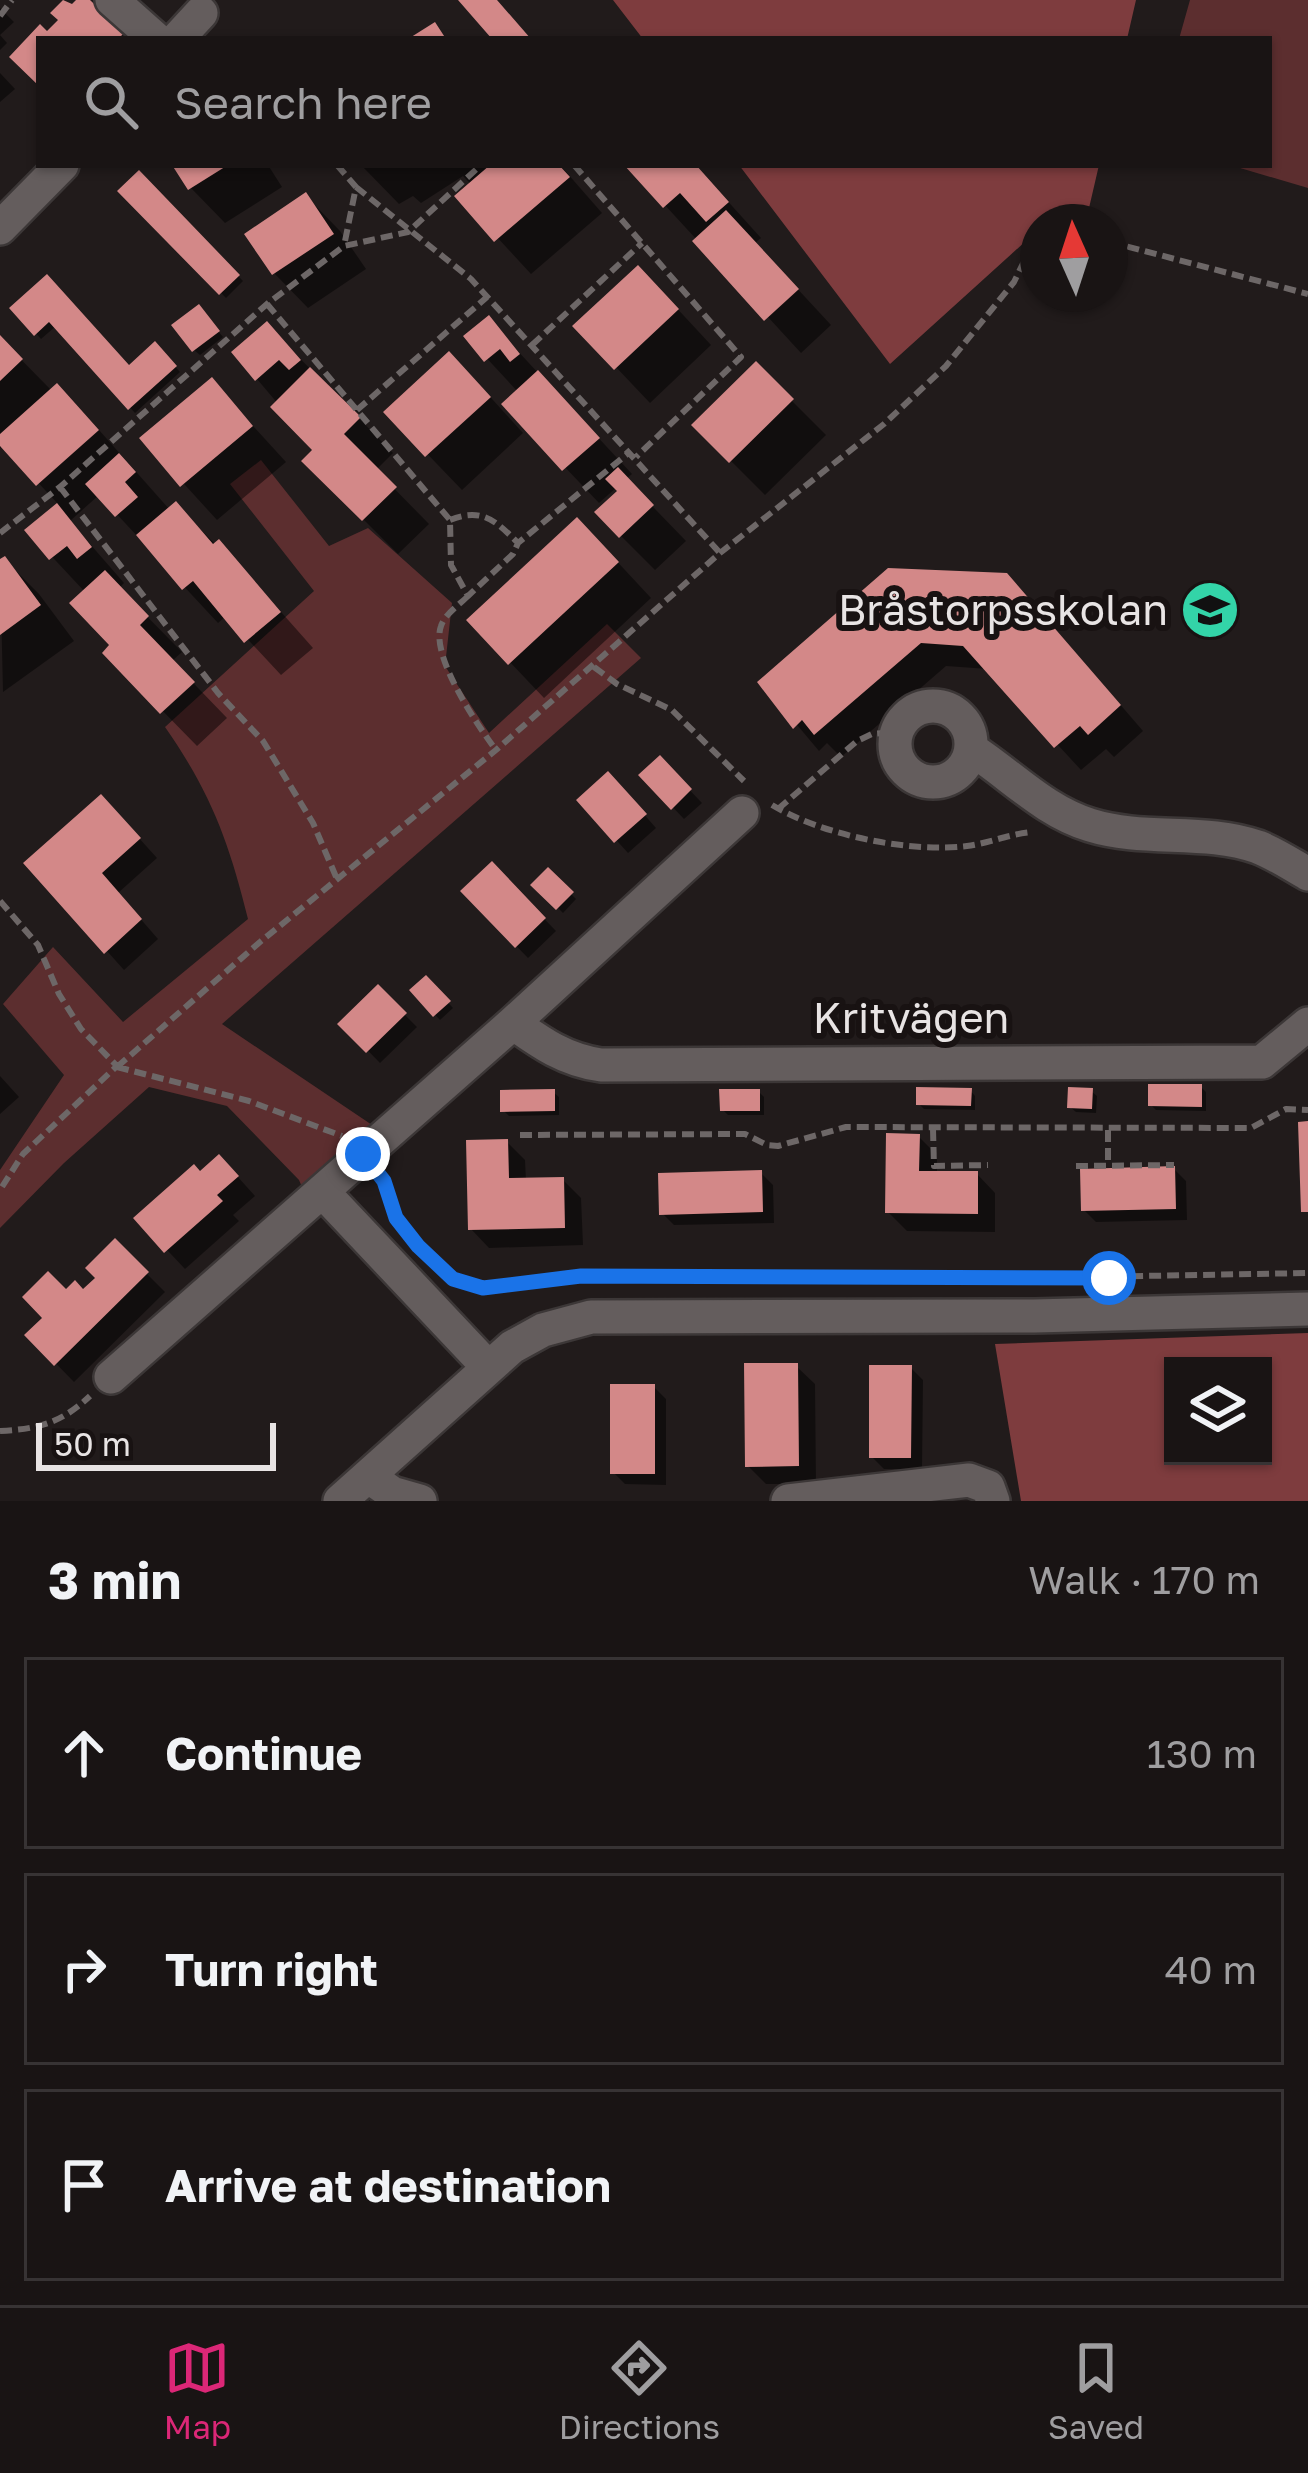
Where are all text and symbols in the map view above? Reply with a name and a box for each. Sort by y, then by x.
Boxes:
search box [36,36,1272,168]
icon: search [78,69,144,135]
text: Search here [174,75,432,129]
north arrow [1020,204,1128,312]
school or university icon: Bråstorpsskolan [1179,579,1241,641]
place label: Bråstorpsskolan [838,584,1168,634]
street label: Kritvägen [813,992,1009,1042]
route end [336,1127,390,1181]
route start [1082,1251,1136,1305]
map controls [1164,1357,1272,1465]
button: layers [1164,1357,1272,1465]
scale bar [36,1417,276,1470]
text: 50 m [54,1424,131,1463]
text: 3 min [48,1549,181,1610]
text: Walk · 170 m [1028,1556,1260,1603]
icon: ahead [51,1720,117,1786]
text: Continue [165,1726,362,1780]
text: 130 m [1147,1730,1257,1777]
icon: right [51,1936,117,2002]
text: Turn right [165,1942,378,1996]
text: 40 m [1165,1946,1257,1993]
icon: arrive [51,2152,117,2218]
text: Arrive at destination [165,2158,611,2212]
tab: Map [164,2335,231,2446]
tab: Directions [559,2335,720,2446]
tab: Saved [1048,2335,1144,2446]

